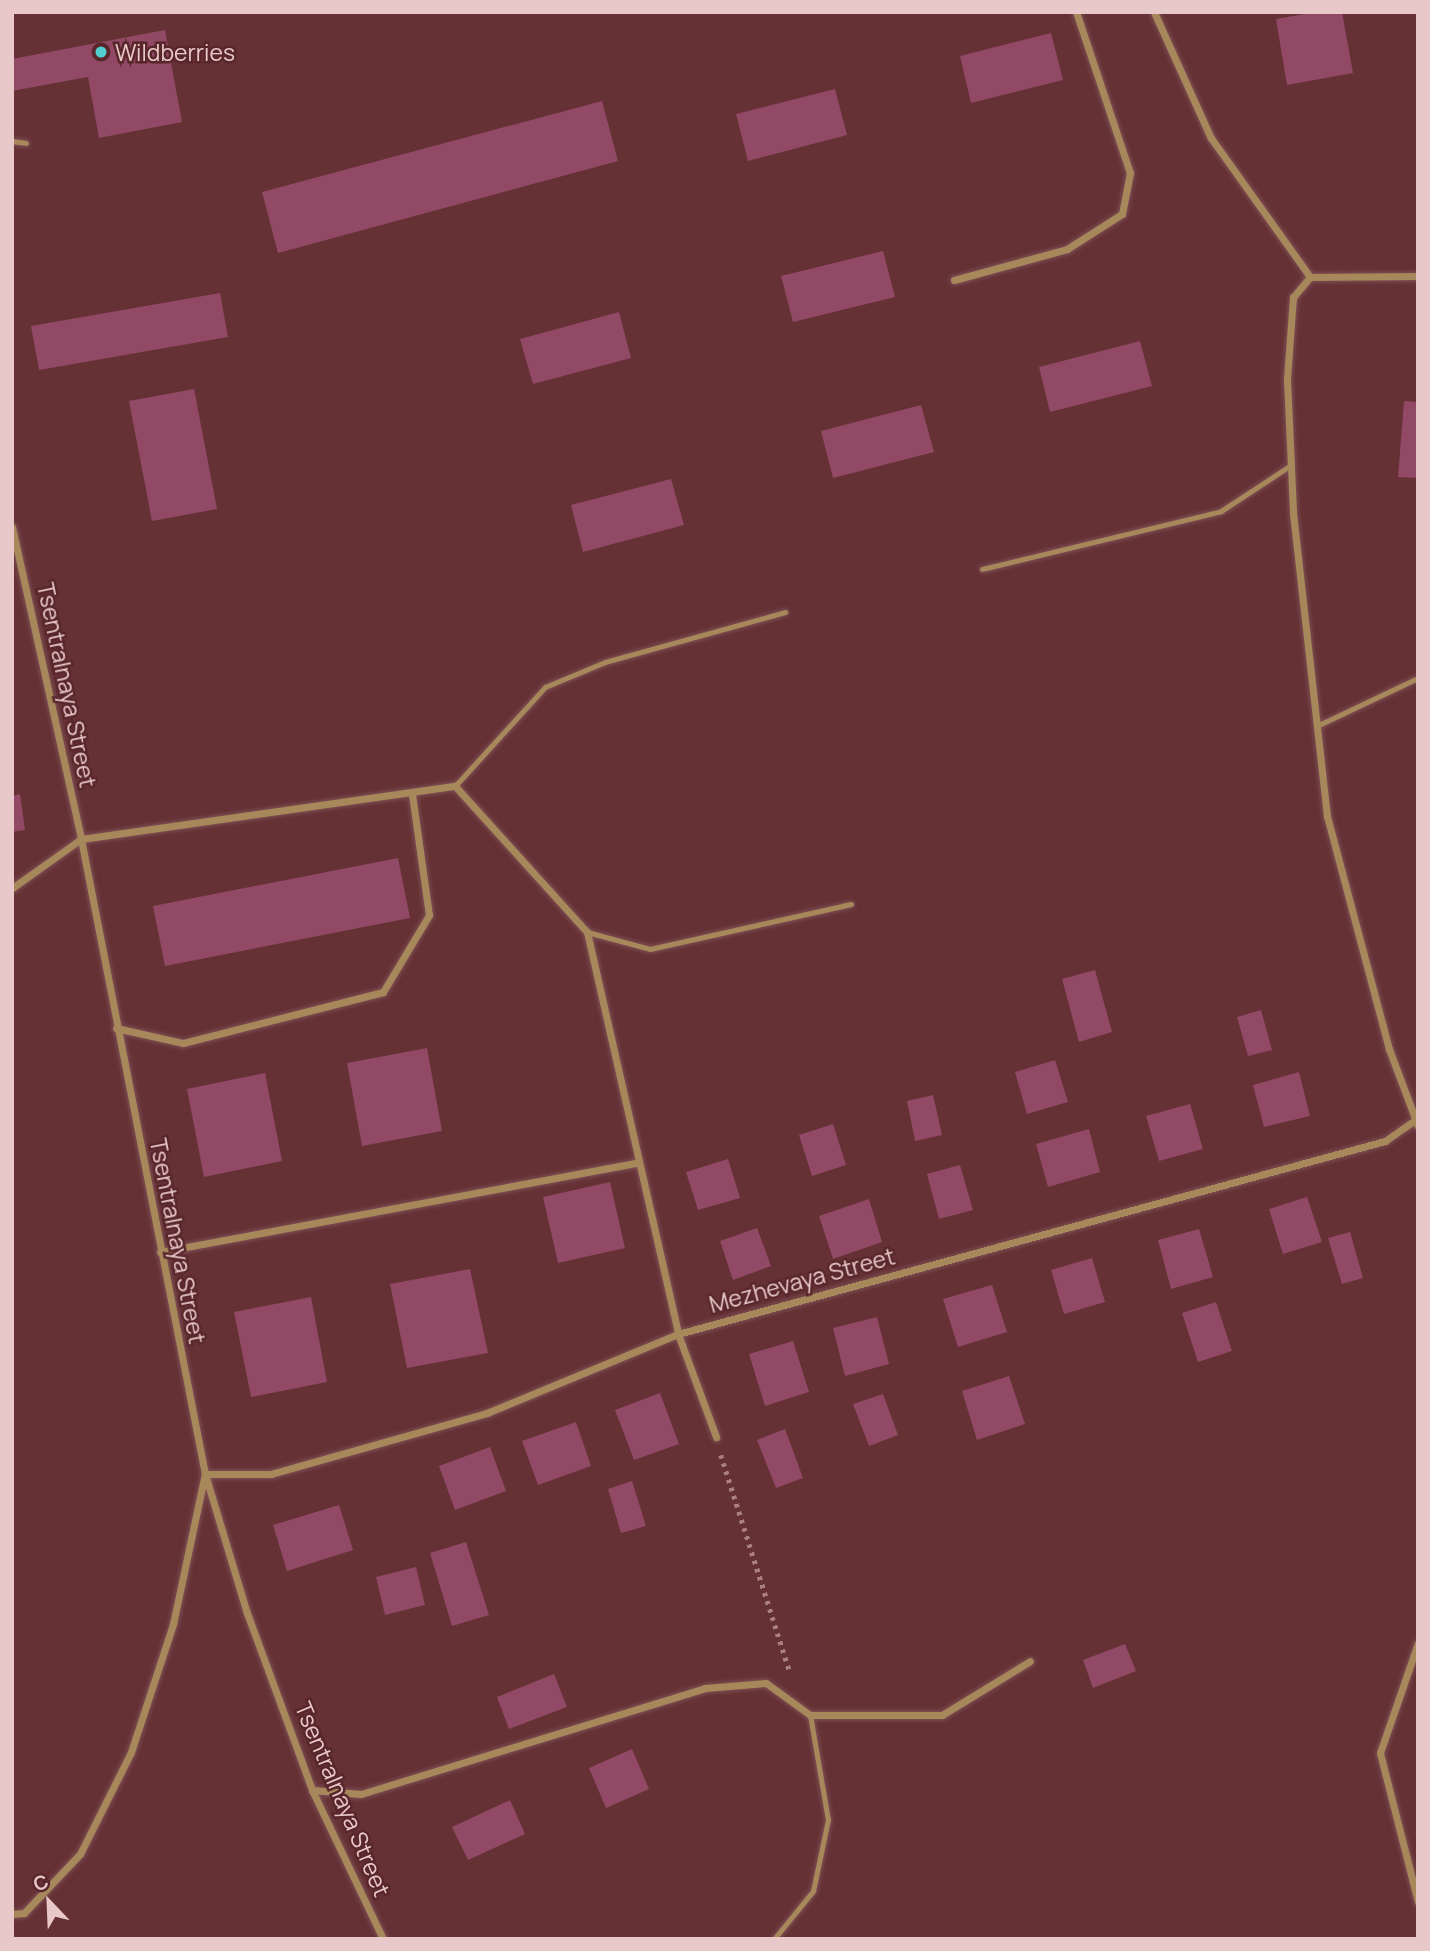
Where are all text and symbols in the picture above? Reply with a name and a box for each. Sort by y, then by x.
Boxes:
place label: Wildberries [115,38,235,66]
marker: Wildberries [93,44,109,60]
street label: Tsentralnaya Street [32,580,102,790]
street label: Tsentralnaya Street [145,1136,211,1346]
street label: Mezhevaya Street [706,1242,898,1318]
street label: Tsentralnaya Street [290,1698,396,1900]
north arrow [14,1867,84,1937]
text: С [29,1868,52,1897]

